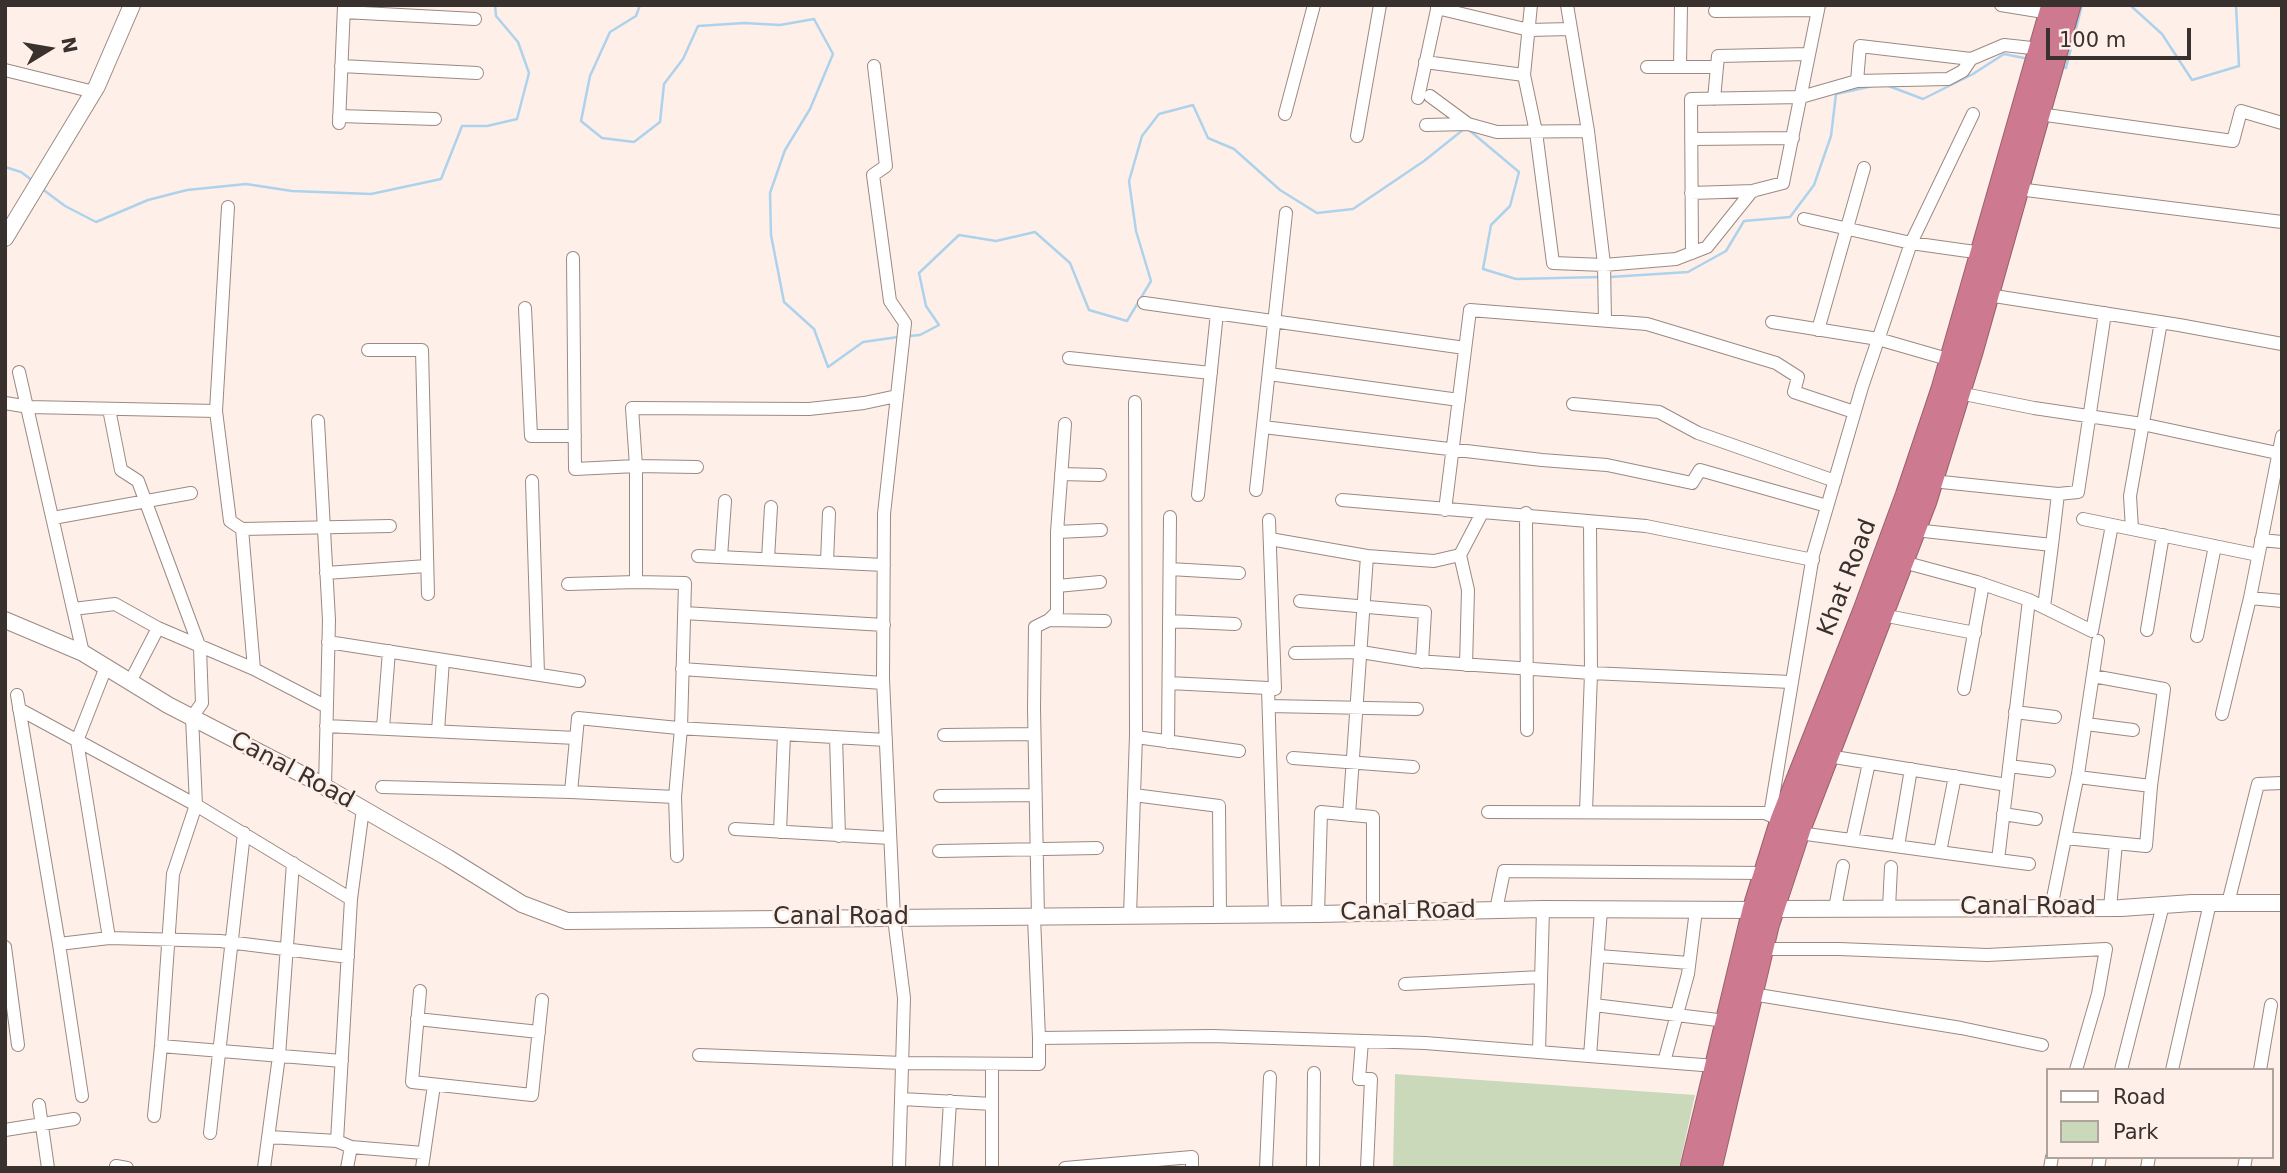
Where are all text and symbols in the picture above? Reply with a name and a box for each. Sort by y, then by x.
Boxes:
north arrow [14,14,84,84]
scale bar [2049,14,2194,58]
text: 100 m [2059,28,2126,52]
text: N [57,35,82,55]
street label: Khat Road [1813,515,1883,641]
street label: Canal Road [225,726,359,816]
street label: Canal Road [1960,894,2096,922]
street label: Canal Road [1340,896,1476,928]
street label: Canal Road [773,904,909,932]
legend [2046,1068,2273,1159]
text: Road [2113,1085,2166,1109]
text: Park [2113,1120,2158,1144]

